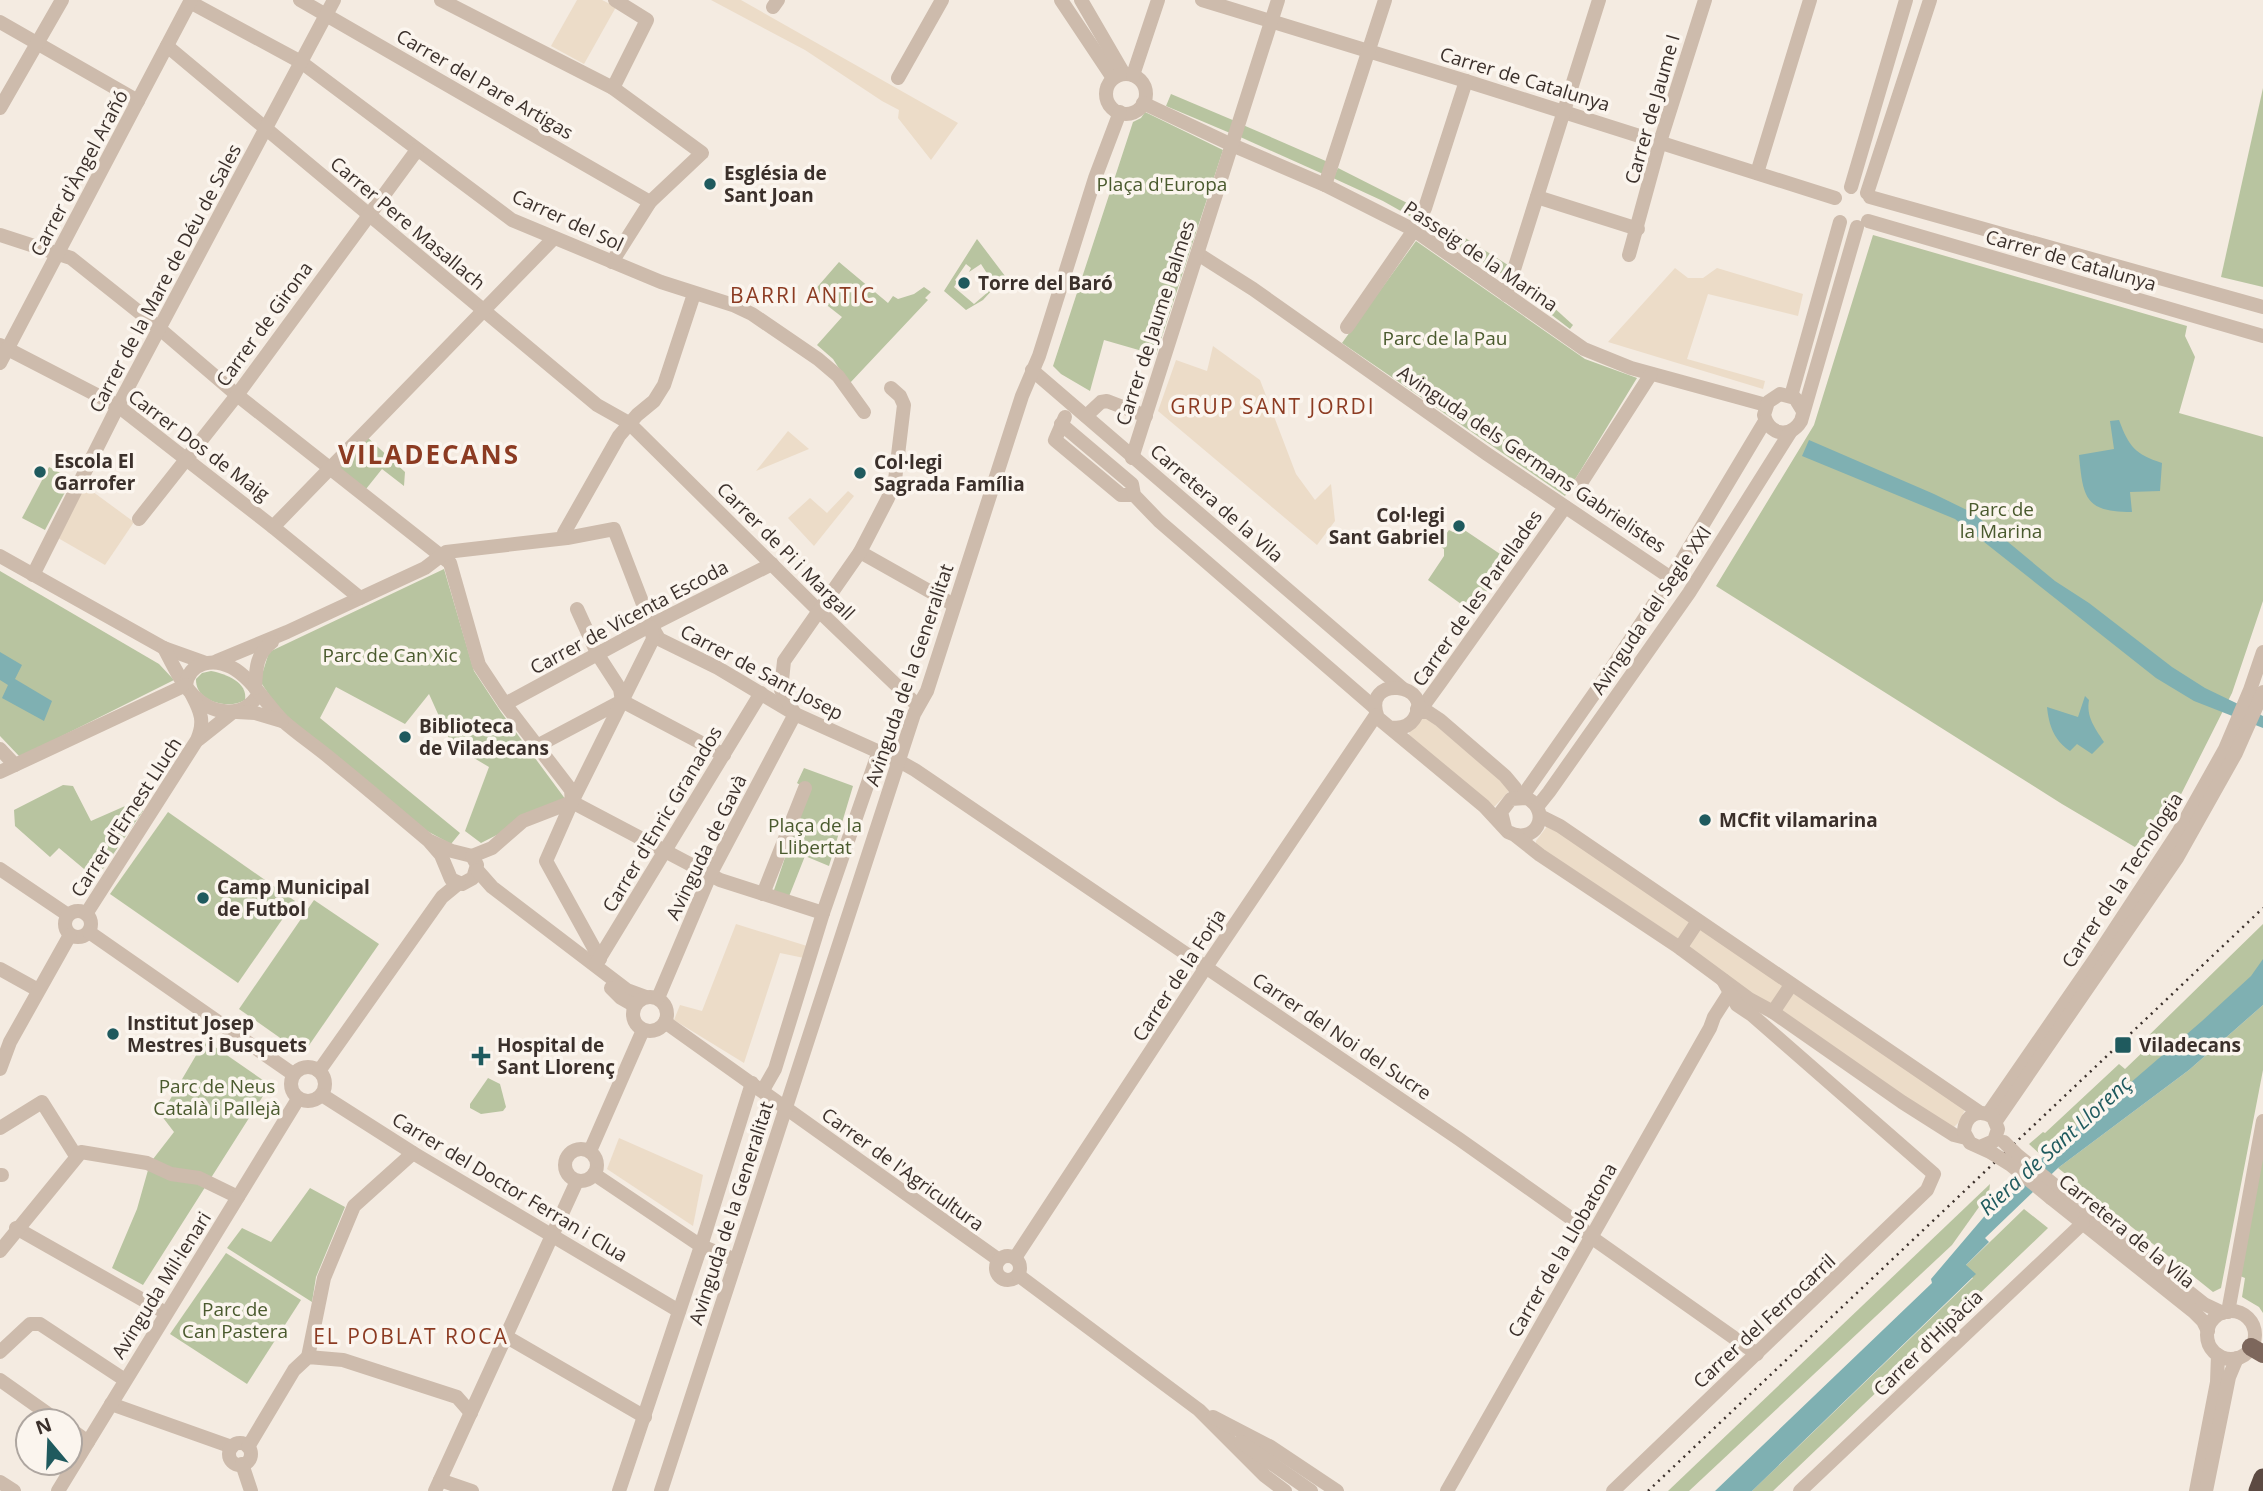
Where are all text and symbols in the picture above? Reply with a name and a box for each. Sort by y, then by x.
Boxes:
street label: Carrer del Pare Artigas [392,23,578,145]
street label: Carrer de Jaume I [1618,31,1686,187]
street label: Carrer de Catalunya [1437,41,1613,117]
street label: Carrer d'Àngel Arañó [24,85,134,261]
street label: Carrer de la Mare de Déu de Sales [83,139,247,417]
street label: Carrer Pere Masallach [325,150,491,296]
place label: Església de Sant Joan [724,160,827,208]
park label: Plaça d'Europa [1097,171,1227,197]
marker: Església de Sant Joan [702,176,718,192]
street label: Carrer del Sol [508,183,628,257]
street label: Passeig de la Marina [1399,195,1563,317]
street label: Carrer de Jaume Balmes [1110,217,1200,429]
street label: Carrer de Catalunya [1982,223,2160,297]
street label: Carrer de Girona [210,256,318,392]
place label: Torre del Baró [978,270,1113,296]
marker: Torre del Baró [956,275,972,291]
district label: BARRI ANTIC [730,281,876,309]
park label: Parc de la Pau [1383,325,1507,351]
street label: Avinguda dels Germans Gabrielistes [1393,359,1671,559]
street label: Carrer Dos de Maig [123,383,275,507]
district label: GRUP SANT JORDI [1170,392,1376,420]
district label: VILADECANS [338,436,520,472]
street label: Carretera de la Vila [1145,438,1289,568]
place label: Escola El Garrofer [54,448,136,496]
place label: Col·legi Sagrada Família [874,449,1025,497]
marker: Escola El Garrofer [32,464,48,480]
marker: Col·legi Sagrada Família [852,465,868,481]
street label: Carrer de Pi i Margall [711,476,861,626]
park label: Parc de la Marina [1960,496,2042,544]
place label: Col·legi Sant Gabriel [1329,502,1445,550]
street label: Carrer de les Parellades [1406,505,1548,691]
marker: Col·legi Sant Gabriel [1451,518,1467,534]
street label: Avinguda del Segle XXI [1585,521,1717,699]
street label: Carrer de Vicenta Escoda [525,554,733,680]
street label: Avinguda de la Generalitat [859,560,959,790]
street label: Carrer de Sant Josep [676,618,848,726]
park label: Parc de Can Xic [322,642,458,668]
place label: Biblioteca de Viladecans [419,713,549,761]
street label: Carrer d'Enric Granados [596,721,728,917]
marker: Biblioteca de Viladecans [397,729,413,745]
street label: Carrer d'Ernest Lluch [65,732,187,902]
street label: Avinguda de Gavà [660,770,752,924]
street label: Carrer de la Tecnologia [2055,787,2189,973]
place label: MCfit vilamarina [1719,807,1878,833]
park label: Plaça de la Llibertat [768,812,862,860]
marker: MCfit vilamarina [1697,812,1713,828]
place label: Camp Municipal de Futbol [217,874,370,922]
marker: Camp Municipal de Futbol [195,890,211,906]
street label: Carrer de la Forja [1126,904,1232,1046]
street label: Carrer del Noi del Sucre [1247,966,1437,1106]
place label: Institut Josep Mestres i Busquets [127,1010,307,1058]
marker: Institut Josep Mestres i Busquets [105,1026,121,1042]
place label: Hospital de Sant Llorenç [497,1032,615,1080]
place label: Viladecans [2139,1032,2241,1058]
marker: Viladecans [2113,1035,2133,1055]
marker: Hospital de Sant Llorenç [471,1046,491,1066]
water label: Riera de Sant Llorenç [1973,1069,2138,1221]
park label: Parc de Neus Català i Pallejà [153,1073,281,1121]
street label: Avinguda de la Generalitat [683,1098,779,1328]
street label: Carrer de l'Agricultura [817,1101,989,1237]
street label: Carrer del Doctor Ferran i Clua [387,1106,633,1268]
street label: Carrer de la Llobatona [1501,1158,1623,1342]
street label: Carretera de la Vila [2053,1168,2201,1294]
street label: Avinguda Mil·lenari [105,1206,217,1364]
street label: Carrer del Ferrocarril [1687,1248,1841,1394]
street label: Carrer d'Hipàcia [1868,1284,1988,1402]
park label: Parc de Can Pastera [182,1296,288,1344]
district label: EL POBLAT ROCA [313,1322,509,1350]
north arrow [14,1407,84,1477]
text: N [32,1411,55,1441]

